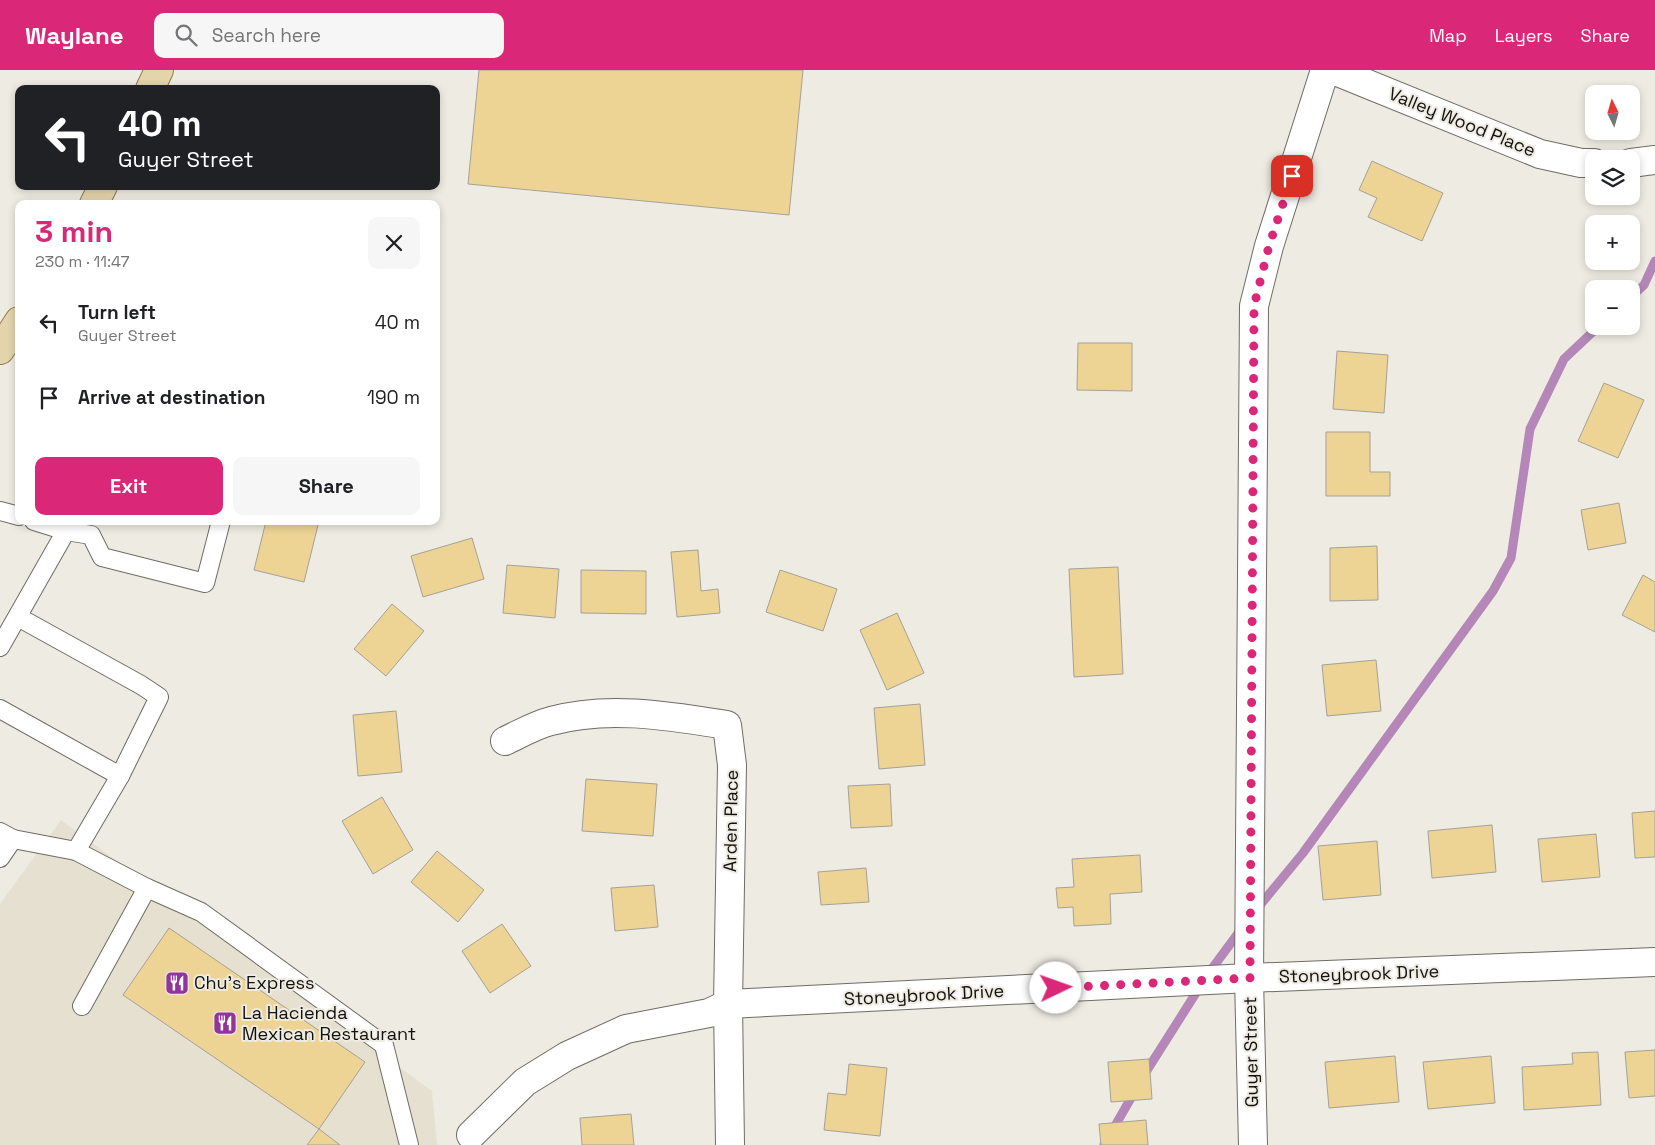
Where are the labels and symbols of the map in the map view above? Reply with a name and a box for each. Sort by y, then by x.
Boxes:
street label: Valley Wood Place [1385,82,1539,162]
north arrow [1585,85,1640,140]
pin [1271,155,1313,197]
street label: Arden Place [718,770,743,872]
street label: Stoneybrook Drive [1278,959,1440,988]
position arrow [1029,961,1081,1013]
restaurant icon: Chu's Express [164,970,190,996]
place label: Chu's Express [194,971,315,994]
street label: Stoneybrook Drive [843,979,1005,1010]
street label: Guyer Street [1238,996,1263,1108]
place label: La Hacienda Mexican Restaurant [242,1001,416,1045]
restaurant icon: La Hacienda Mexican Restaurant [212,1010,238,1036]

